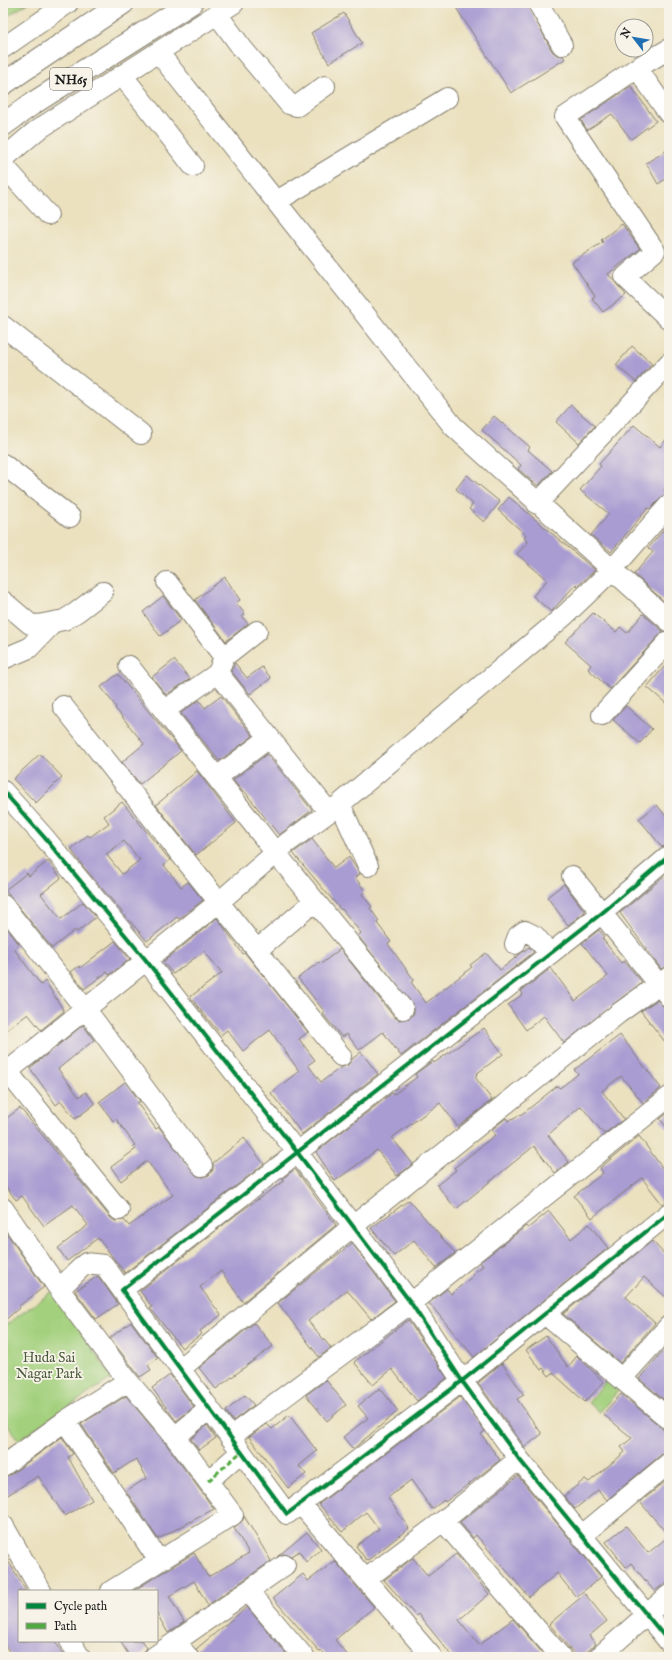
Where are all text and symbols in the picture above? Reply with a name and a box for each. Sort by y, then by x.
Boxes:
north arrow [614,18,654,58]
text: N [617,25,635,42]
road number: NH65 [50,68,92,90]
park label: Huda Sai Nagar Park [16,1349,83,1383]
legend [18,1590,158,1642]
text: Cycle path [54,1599,108,1615]
text: Path [54,1619,77,1634]

